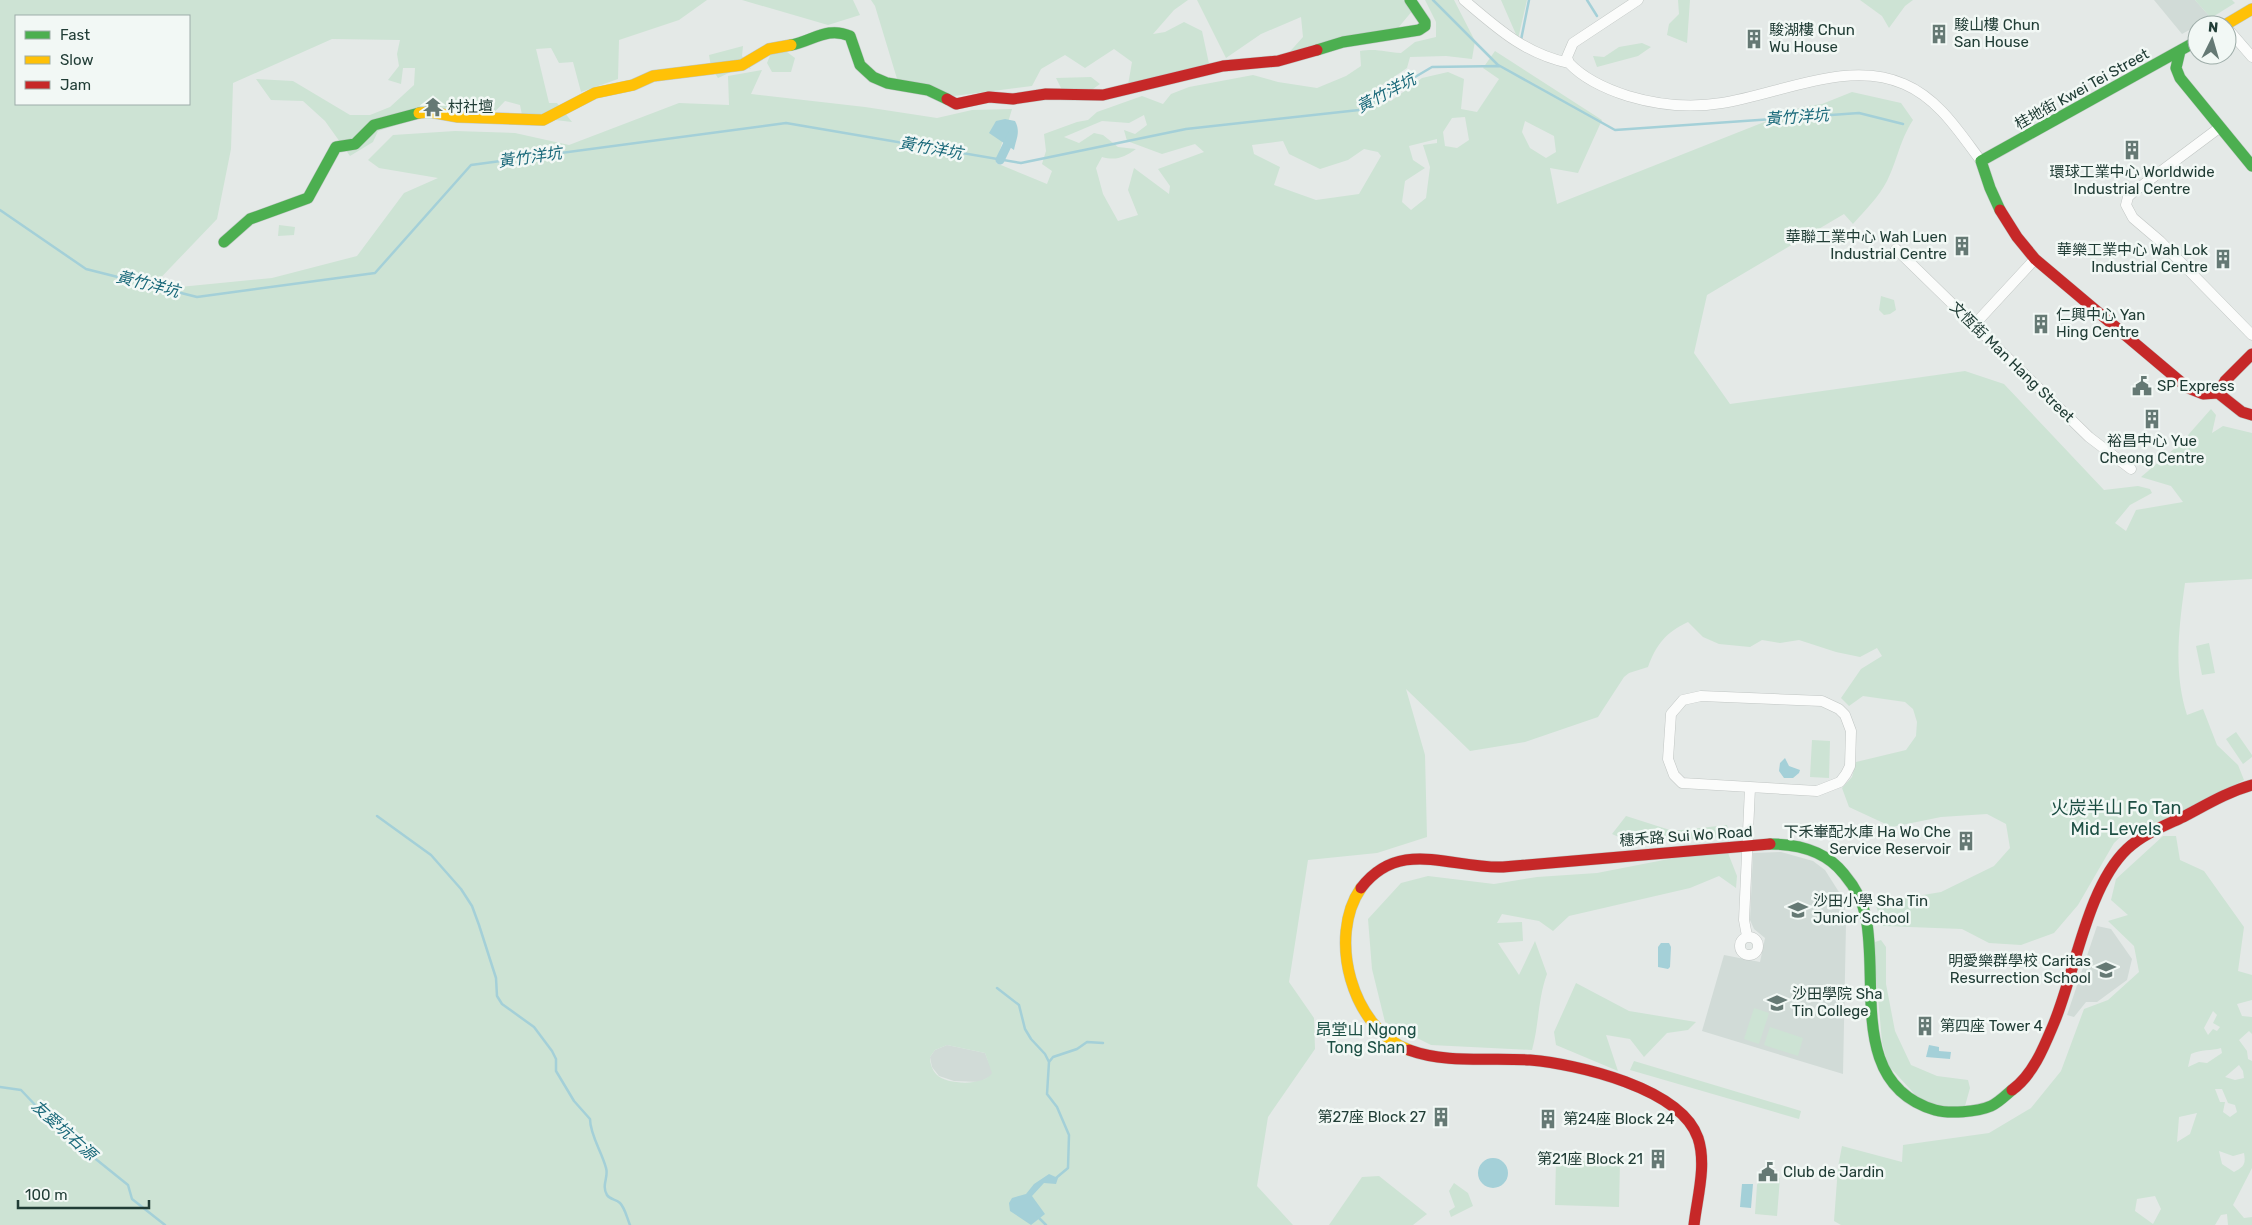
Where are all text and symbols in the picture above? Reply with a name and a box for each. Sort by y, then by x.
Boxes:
legend [15,15,190,105]
north arrow [2187,15,2237,65]
place label: 駿山樓 Chun San House [1954,16,2040,51]
text: N [2207,19,2219,36]
place label: 駿湖樓 Chun Wu House [1769,21,1855,56]
building icon: 駿山樓 Chun San House [1928,23,1950,45]
text: Fast [60,26,90,44]
building icon: 駿湖樓 Chun Wu House [1743,28,1765,50]
street label: 桂地街 Kwei Tei Street [2012,45,2152,133]
text: Slow [60,51,93,69]
water label: 黃竹洋坑 [1353,69,1420,116]
text: Jam [60,76,91,94]
temple icon: 村社壇 [422,96,444,118]
place label: 村社壇 [448,98,493,116]
water label: 黃竹洋坑 [1764,105,1832,129]
water label: 黃竹洋坑 [898,133,966,163]
building icon: 環球工業中心 Worldwide Industrial Centre [2121,139,2143,161]
water label: 黃竹洋坑 [497,143,565,171]
place label: 環球工業中心 Worldwide Industrial Centre [2049,163,2215,198]
place label: 華聯工業中心 Wah Luen Industrial Centre [1786,228,1947,263]
building icon: 華聯工業中心 Wah Luen Industrial Centre [1951,235,1973,257]
place label: 華樂工業中心 Wah Lok Industrial Centre [2057,241,2208,276]
building icon: 華樂工業中心 Wah Lok Industrial Centre [2212,248,2234,270]
water label: 黃竹洋坑 [115,267,183,301]
street label: 文恆街 Man Hang Street [1946,298,2078,426]
place label: 仁興中心 Yan Hing Centre [2056,306,2145,341]
building icon: 仁興中心 Yan Hing Centre [2030,313,2052,335]
public building icon: SP Express [2131,375,2153,397]
place label: SP Express [2157,377,2235,395]
building icon: 裕昌中心 Yue Cheong Centre [2141,408,2163,430]
place label: 裕昌中心 Yue Cheong Centre [2099,432,2205,467]
district label: 火炭半山 Fo Tan Mid-Levels [2051,797,2181,840]
street label: 穗禾路 Sui Wo Road [1619,822,1753,850]
place label: 下禾輋配水庫 Ha Wo Che Service Reservoir [1783,823,1951,858]
building icon: 下禾輋配水庫 Ha Wo Che Service Reservoir [1955,830,1977,852]
place label: 沙田小學 Sha Tin Junior School [1813,892,1928,927]
school or university icon: 沙田小學 Sha Tin Junior School [1787,899,1809,921]
place label: 明愛樂群學校 Caritas Resurrection School [1948,952,2091,987]
school or university icon: 明愛樂群學校 Caritas Resurrection School [2095,959,2117,981]
place label: 沙田學院 Sha Tin College [1792,985,1882,1020]
school or university icon: 沙田學院 Sha Tin College [1766,992,1788,1014]
building icon: 第四座 Tower 4 [1914,1015,1936,1037]
place label: 第四座 Tower 4 [1940,1017,2043,1035]
district label: 昂堂山 Ngong Tong Shan [1315,1020,1417,1057]
water label: 友愛坑右源 [28,1096,102,1166]
building icon: 第27座 Block 27 [1430,1106,1452,1128]
place label: 第27座 Block 27 [1318,1108,1426,1126]
building icon: 第24座 Block 24 [1537,1108,1559,1130]
place label: 第24座 Block 24 [1563,1110,1674,1128]
building icon: 第21座 Block 21 [1647,1148,1669,1170]
place label: 第21座 Block 21 [1537,1150,1643,1168]
public building icon: Club de Jardin [1757,1161,1779,1183]
place label: Club de Jardin [1783,1163,1884,1181]
scale bar [18,1178,149,1210]
text: 100 m [25,1186,67,1204]

